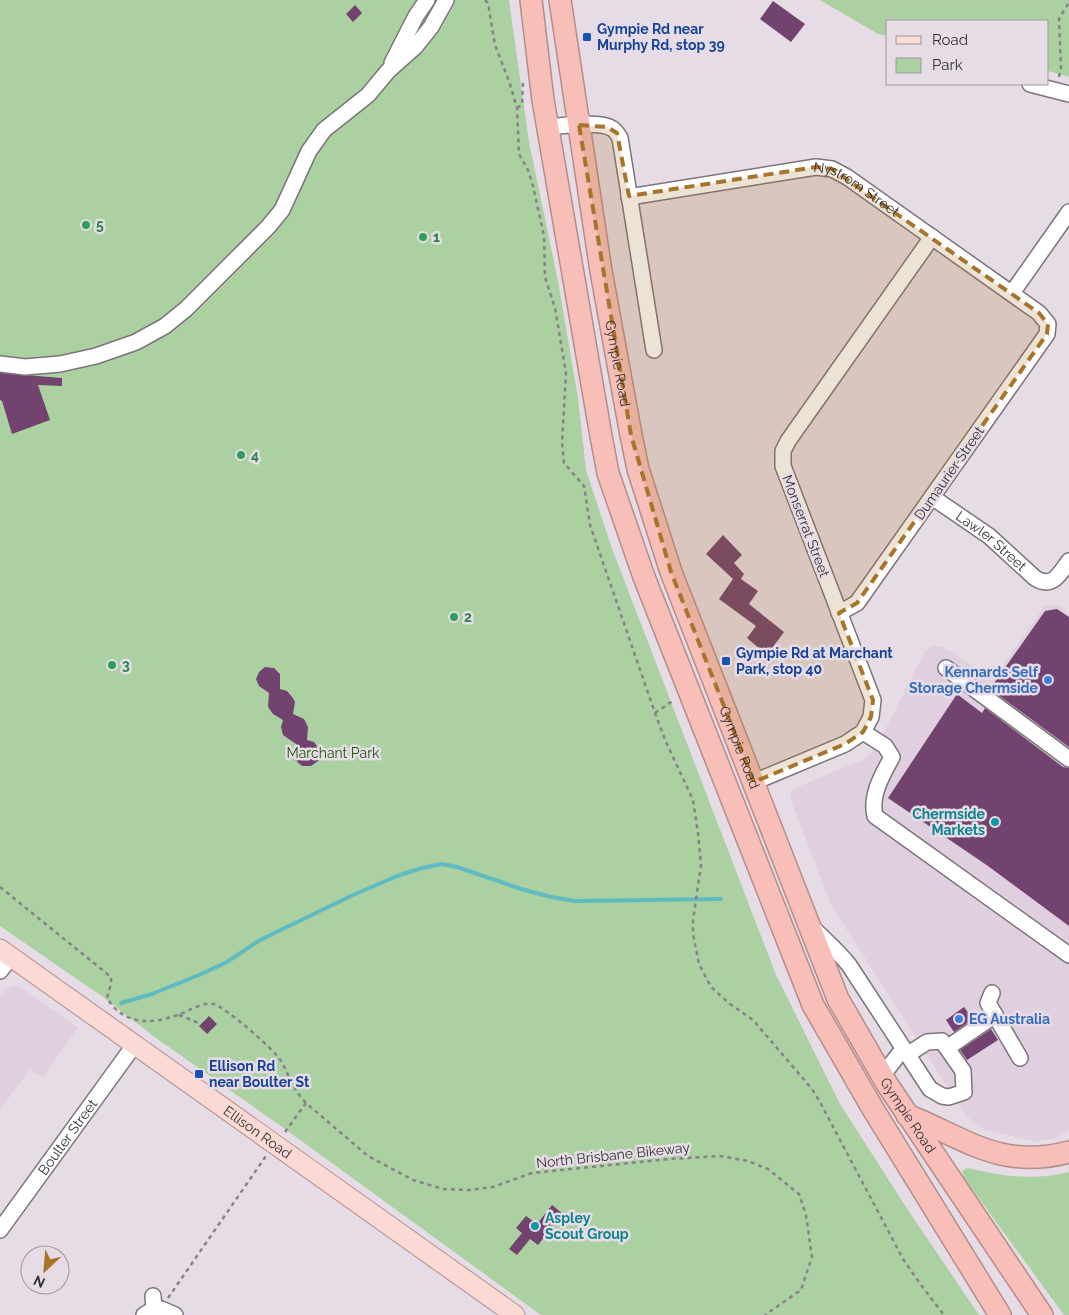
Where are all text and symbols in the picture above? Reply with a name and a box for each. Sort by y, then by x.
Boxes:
legend [886,20,1049,85]
place label: Gympie Rd near Murphy Rd, stop 39 [597,21,725,53]
marker: Gympie Rd near Murphy Rd, stop 39 [581,31,593,43]
text: Road [932,31,968,49]
text: Park [932,56,963,74]
street label: Nystrom Street [813,159,903,220]
place label: 5 [96,217,104,233]
marker: 5 [80,219,92,231]
place label: 1 [433,229,440,245]
marker: 1 [417,231,429,243]
street label: Gympie Road [602,319,634,408]
street label: Dumaurier Street [911,423,987,523]
place label: 4 [251,447,259,463]
marker: 4 [235,449,247,461]
street label: Monserrat Street [779,473,833,580]
street label: Lawler Street [953,508,1030,574]
place label: 2 [464,609,472,625]
marker: 2 [448,611,460,623]
place label: Gympie Rd at Marchant Park, stop 40 [736,645,893,677]
marker: Gympie Rd at Marchant Park, stop 40 [720,655,732,667]
place label: 3 [122,657,130,673]
marker: 3 [106,659,118,671]
place label: Kennards Self Storage Chermside [909,664,1039,696]
marker: Kennards Self Storage Chermside [1042,674,1054,686]
street label: Gympie Road [716,704,763,791]
park label: Marchant Park [287,745,380,761]
place label: Chermside Markets [912,806,986,838]
marker: Chermside Markets [989,816,1001,828]
place label: EG Australia [969,1011,1050,1027]
marker: EG Australia [953,1013,965,1025]
place label: Ellison Rd near Boulter St [209,1058,310,1090]
marker: Ellison Rd near Boulter St [193,1068,205,1080]
street label: Gympie Road [877,1075,939,1156]
street label: Boulter Street [35,1096,101,1178]
street label: Ellison Road [220,1102,295,1162]
street label: North Brisbane Bikeway [535,1139,691,1171]
place label: Aspley Scout Group [545,1210,629,1242]
marker: Aspley Scout Group [529,1220,541,1232]
north arrow [20,1245,70,1295]
text: N [31,1272,48,1291]

